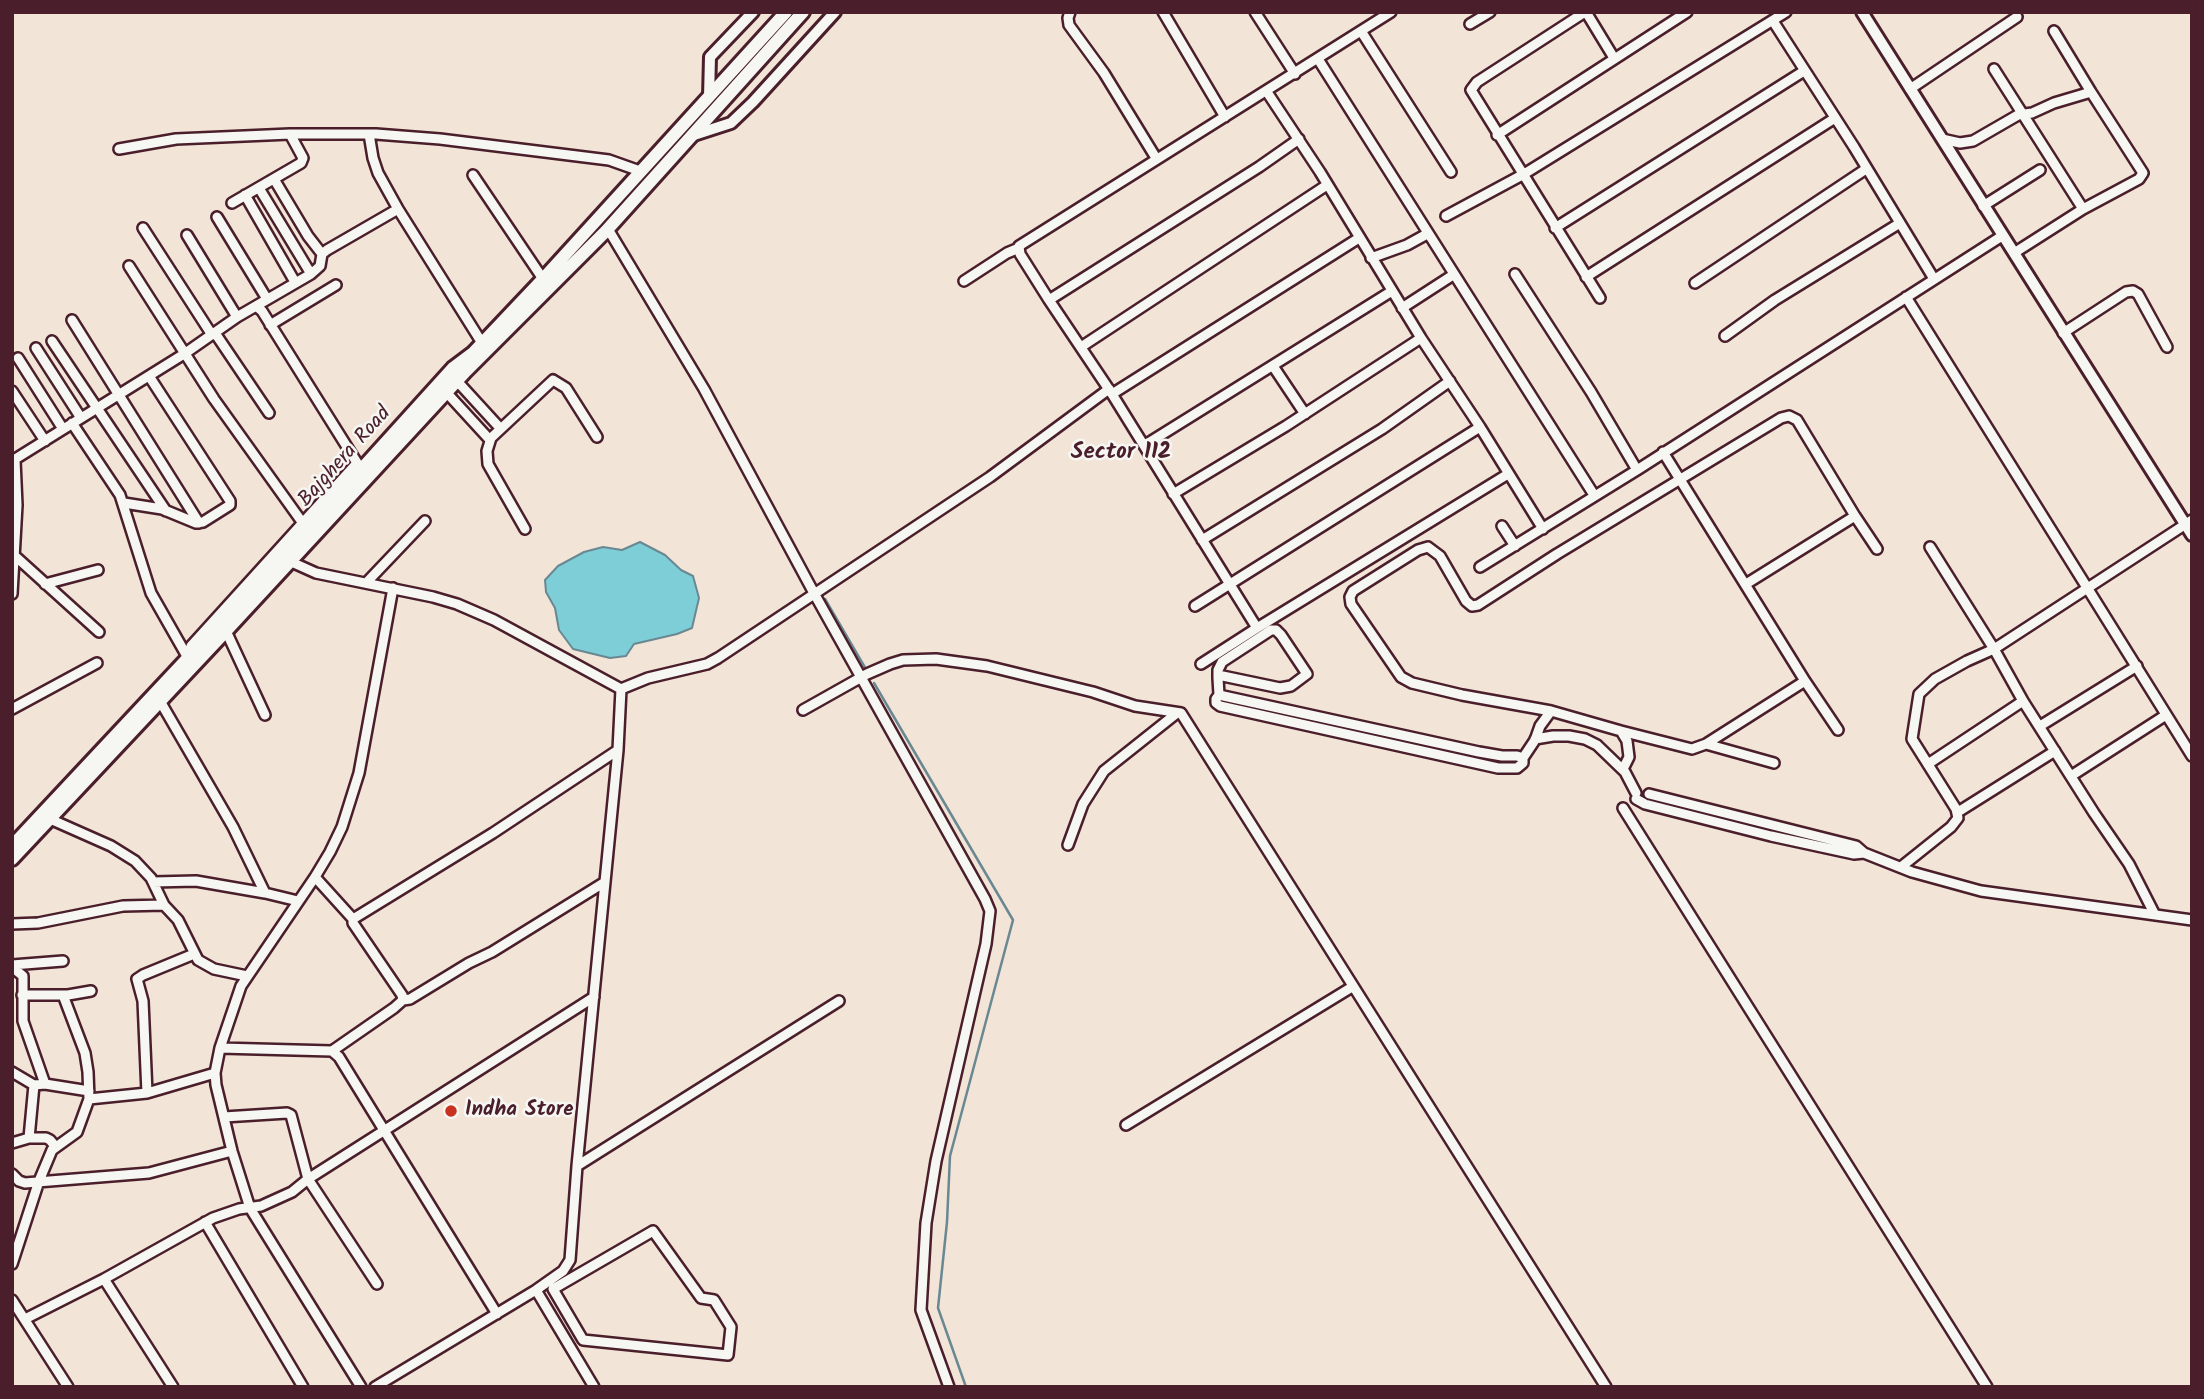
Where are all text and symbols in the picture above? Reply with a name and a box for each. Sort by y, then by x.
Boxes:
street label: Bajghera Road [294,403,398,513]
district label: Sector 112 [1071,440,1171,468]
place label: Indha Store [465,1098,574,1124]
marker: Indha Store [443,1103,459,1119]

